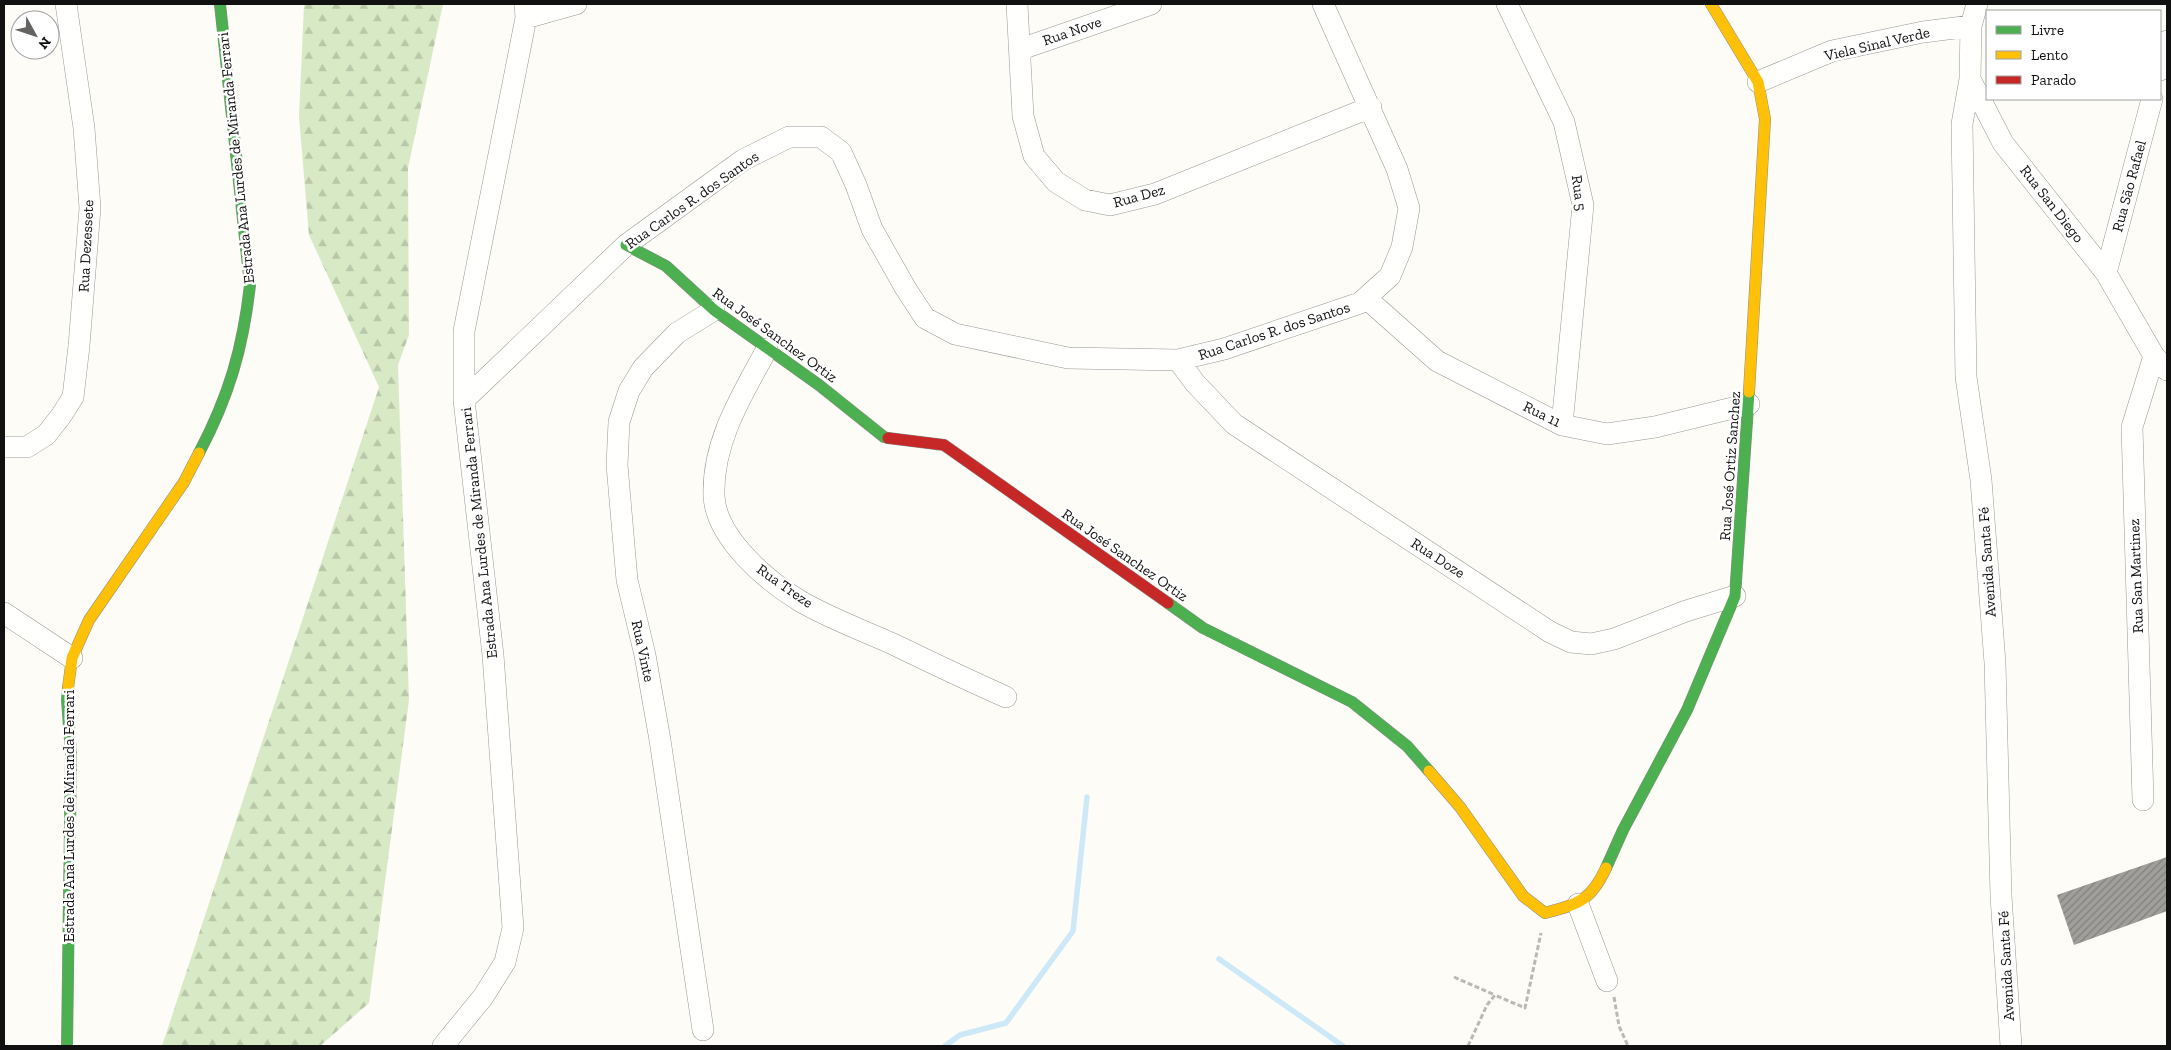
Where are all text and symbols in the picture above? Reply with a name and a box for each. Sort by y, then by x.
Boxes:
north arrow [10,10,60,60]
legend [1986,10,2161,100]
street label: Rua Nove [1040,13,1104,49]
text: Livre [2031,21,2064,39]
street label: Viela Sinal Verde [1822,23,1931,65]
street label: Estrada Ana Lurdes de Miranda Ferrari [214,31,258,285]
text: N [34,33,55,53]
text: Lento [2031,46,2068,64]
text: Parado [2031,71,2077,89]
street label: Rua São Rafael [2108,138,2150,234]
street label: Rua Carlos R. dos Santos [622,147,762,253]
street label: Rua San Diego [2016,162,2088,247]
street label: Rua 5 [1568,174,1590,212]
street label: Rua Dez [1111,180,1167,212]
street label: Rua Dezessete [75,199,97,293]
street label: Rua José Sanchez Ortiz [709,284,841,386]
street label: Rua Carlos R. dos Santos [1196,298,1352,364]
street label: Rua José Ortiz Sanchez [1716,391,1744,541]
street label: Rua 11 [1520,397,1564,431]
street label: Estrada Ana Lurdes de Miranda Ferrari [457,406,501,660]
street label: Rua José Sanchez Ortiz [1058,505,1192,605]
street label: Avenida Santa Fé [1974,506,2000,618]
street label: Rua San Martinez [2125,518,2147,634]
street label: Rua Doze [1408,534,1468,582]
street label: Rua Treze [753,560,817,612]
street label: Rua Vinte [628,618,658,684]
street label: Estrada Ana Lurdes de Miranda Ferrari [60,690,78,942]
street label: Avenida Santa Fé [1994,910,2018,1022]

